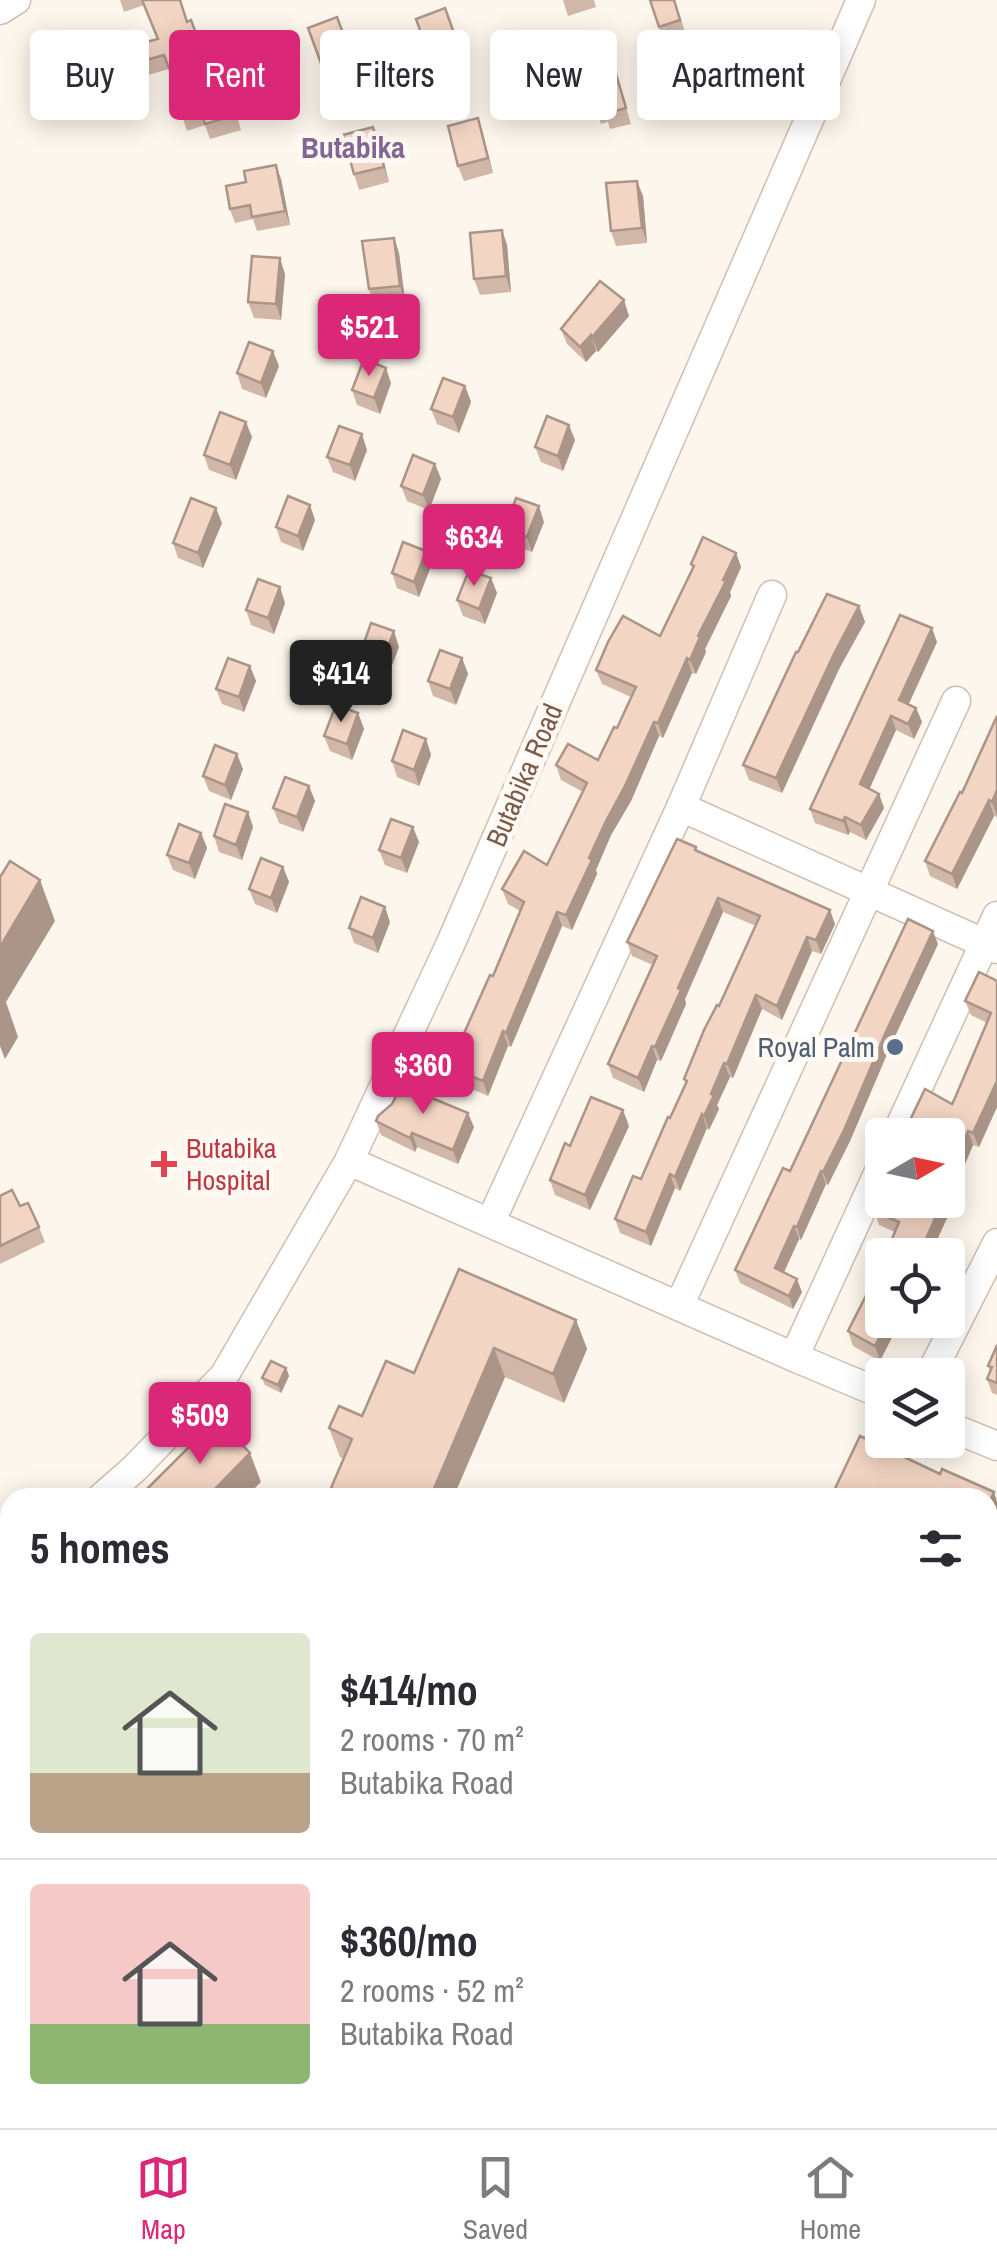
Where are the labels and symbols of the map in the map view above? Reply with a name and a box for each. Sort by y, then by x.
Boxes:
district label: Butabika [301,127,405,167]
pin: $521 [310,294,428,379]
pin: $634 [415,504,533,589]
pin: $414 [282,640,400,725]
street label: Butabika Road [477,698,571,852]
place label: Royal Palm [758,1028,875,1066]
pin: $360 [364,1032,482,1117]
marker: Royal Palm [884,1036,906,1058]
north arrow [865,1118,965,1218]
place label: Butabika Hospital [186,1129,277,1199]
marker: Butabika Hospital [151,1151,177,1177]
pin: $509 [141,1382,259,1467]

